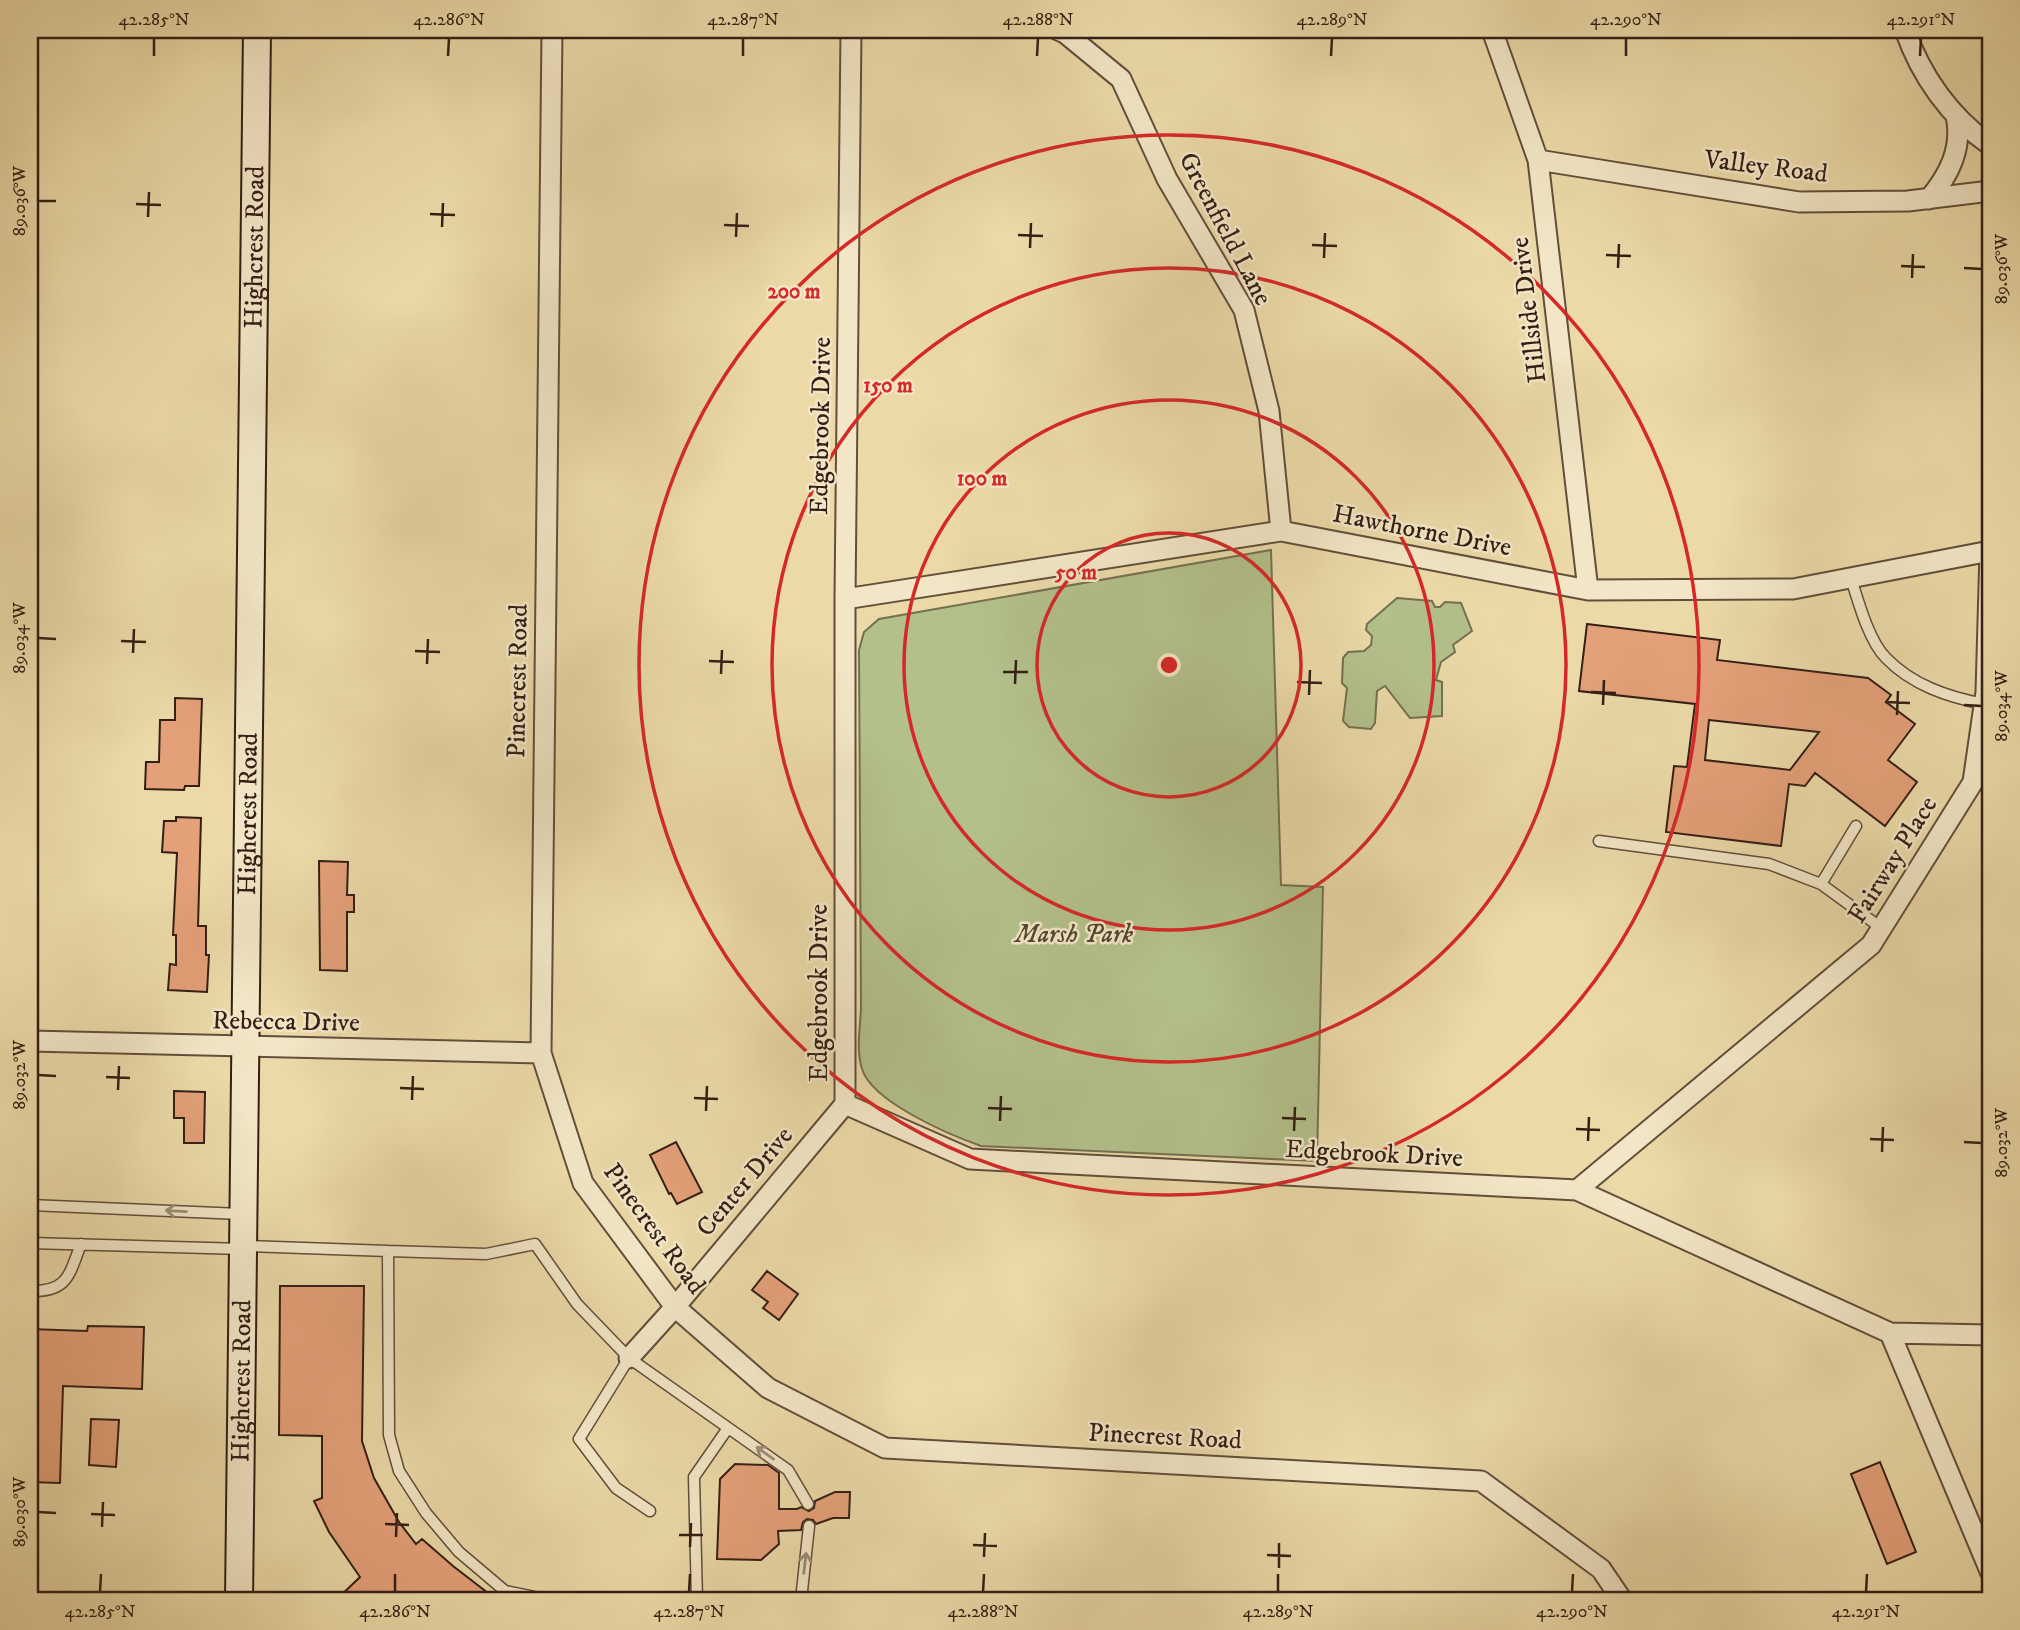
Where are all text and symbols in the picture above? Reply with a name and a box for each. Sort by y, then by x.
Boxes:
text: 42.285°N [118,9,190,31]
text: 42.286°N [413,9,485,31]
text: 42.287°N [707,9,779,31]
text: 42.288°N [1002,9,1074,31]
text: 42.289°N [1296,9,1368,31]
text: 42.290°N [1590,9,1662,31]
text: 42.291°N [1887,9,1956,31]
street label: Valley Road [1701,143,1830,191]
street label: Greenfield Lane [1171,147,1279,311]
text: 89.036°W [9,165,31,236]
street label: Highcrest Road [237,165,272,329]
text: 89.036°W [1991,233,2013,304]
street label: Hillside Drive [1504,235,1554,385]
text: 200 m [767,279,821,305]
street label: Edgebrook Drive [803,337,839,515]
text: 150 m [863,373,913,399]
text: 100 m [957,466,1007,492]
street label: Hawthorne Drive [1330,498,1514,564]
text: 50 m [1054,560,1097,586]
text: 89.034°W [9,602,31,674]
street label: Pinecrest Road [500,604,536,758]
centre of rings [1157,653,1181,677]
text: 89.034°W [1991,670,2013,742]
street label: Highcrest Road [231,732,265,896]
street label: Fairway Place [1841,790,1945,930]
street label: Edgebrook Drive [803,904,836,1082]
park label: Marsh Park [1013,918,1133,951]
street label: Rebecca Drive [212,1004,360,1040]
text: 89.032°W [9,1040,31,1110]
text: 89.032°W [1991,1108,2013,1178]
street label: Center Drive [689,1120,801,1244]
street label: Edgebrook Drive [1284,1133,1464,1175]
street label: Pinecrest Road [595,1157,713,1301]
one-way arrow [165,1205,188,1218]
street label: Highcrest Road [224,1299,259,1463]
street label: Pinecrest Road [1087,1416,1243,1458]
one-way arrow [756,1446,775,1461]
text: 89.030°W [9,1476,31,1547]
one-way arrow [799,1553,812,1575]
text: 42.285°N [64,1601,136,1623]
text: 42.286°N [359,1601,431,1623]
text: 42.287°N [653,1601,725,1623]
text: 42.288°N [947,1601,1019,1623]
text: 42.289°N [1242,1601,1314,1623]
text: 42.290°N [1536,1601,1608,1623]
text: 42.291°N [1832,1601,1901,1623]

